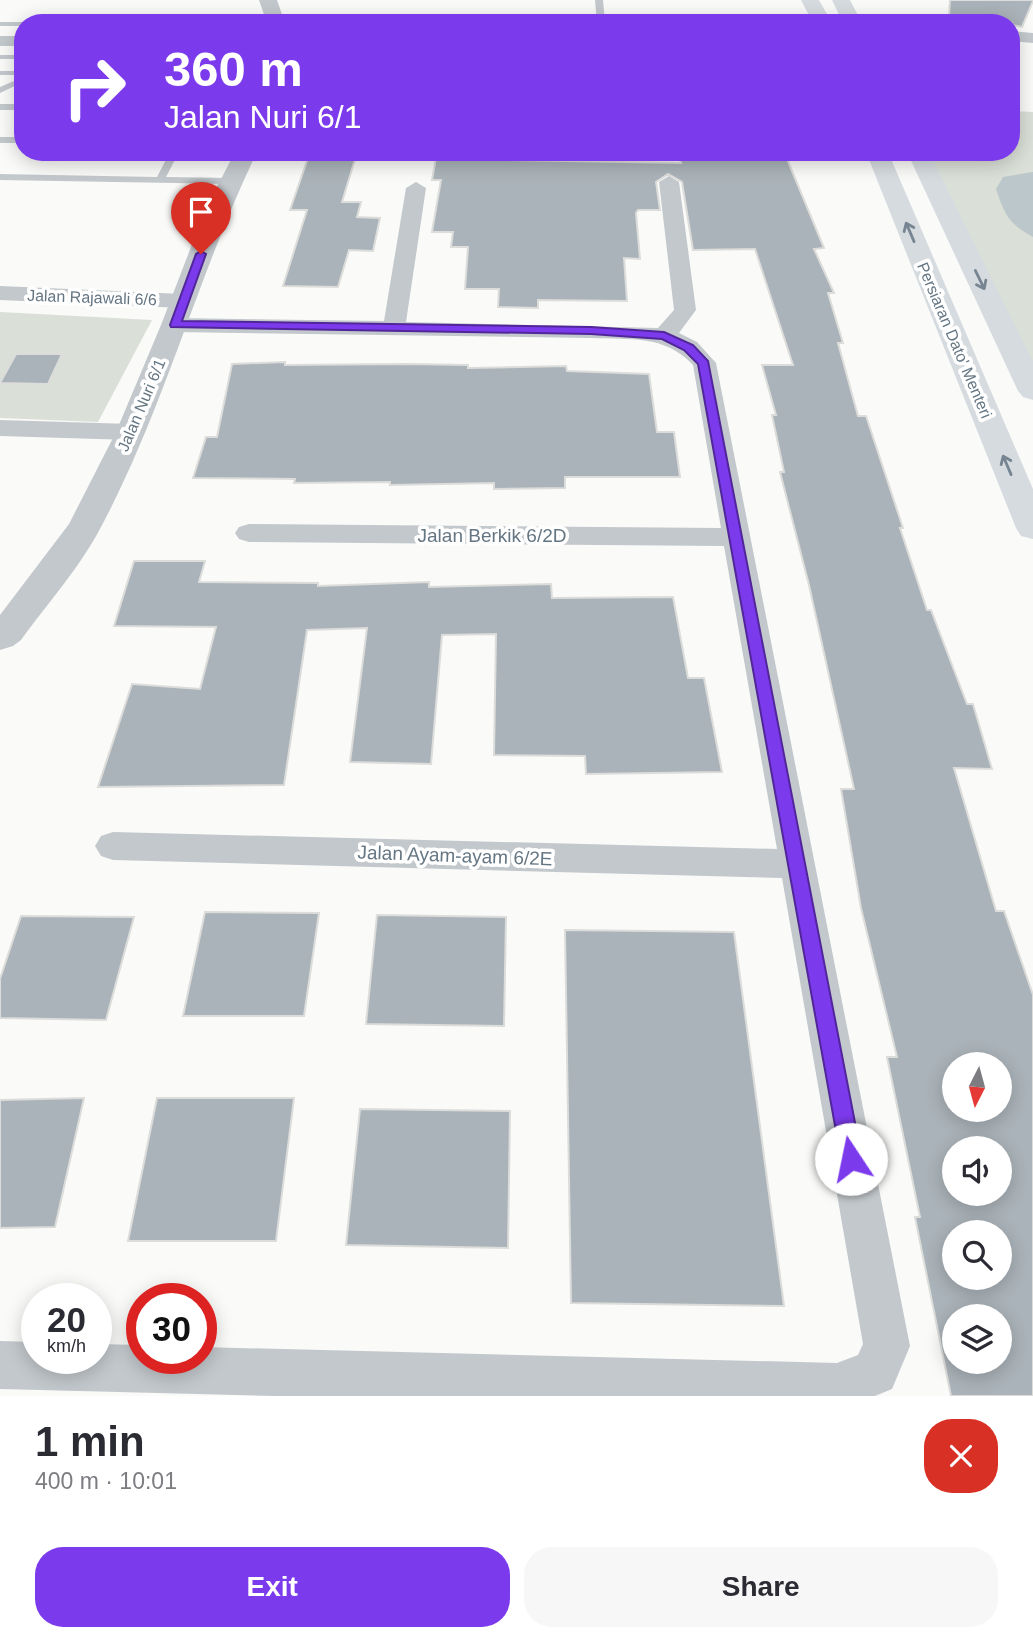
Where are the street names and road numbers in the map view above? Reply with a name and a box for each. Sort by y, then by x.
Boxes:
street label: Persiaran Dato' Menteri [914,260,995,421]
street label: Jalan Rajawali 6/6 [27,287,157,308]
street label: Jalan Nuri 6/1 [114,356,169,454]
street label: Jalan Berkik 6/2D [418,525,566,546]
street label: Jalan Ayam-ayam 6/2E [357,842,553,869]

